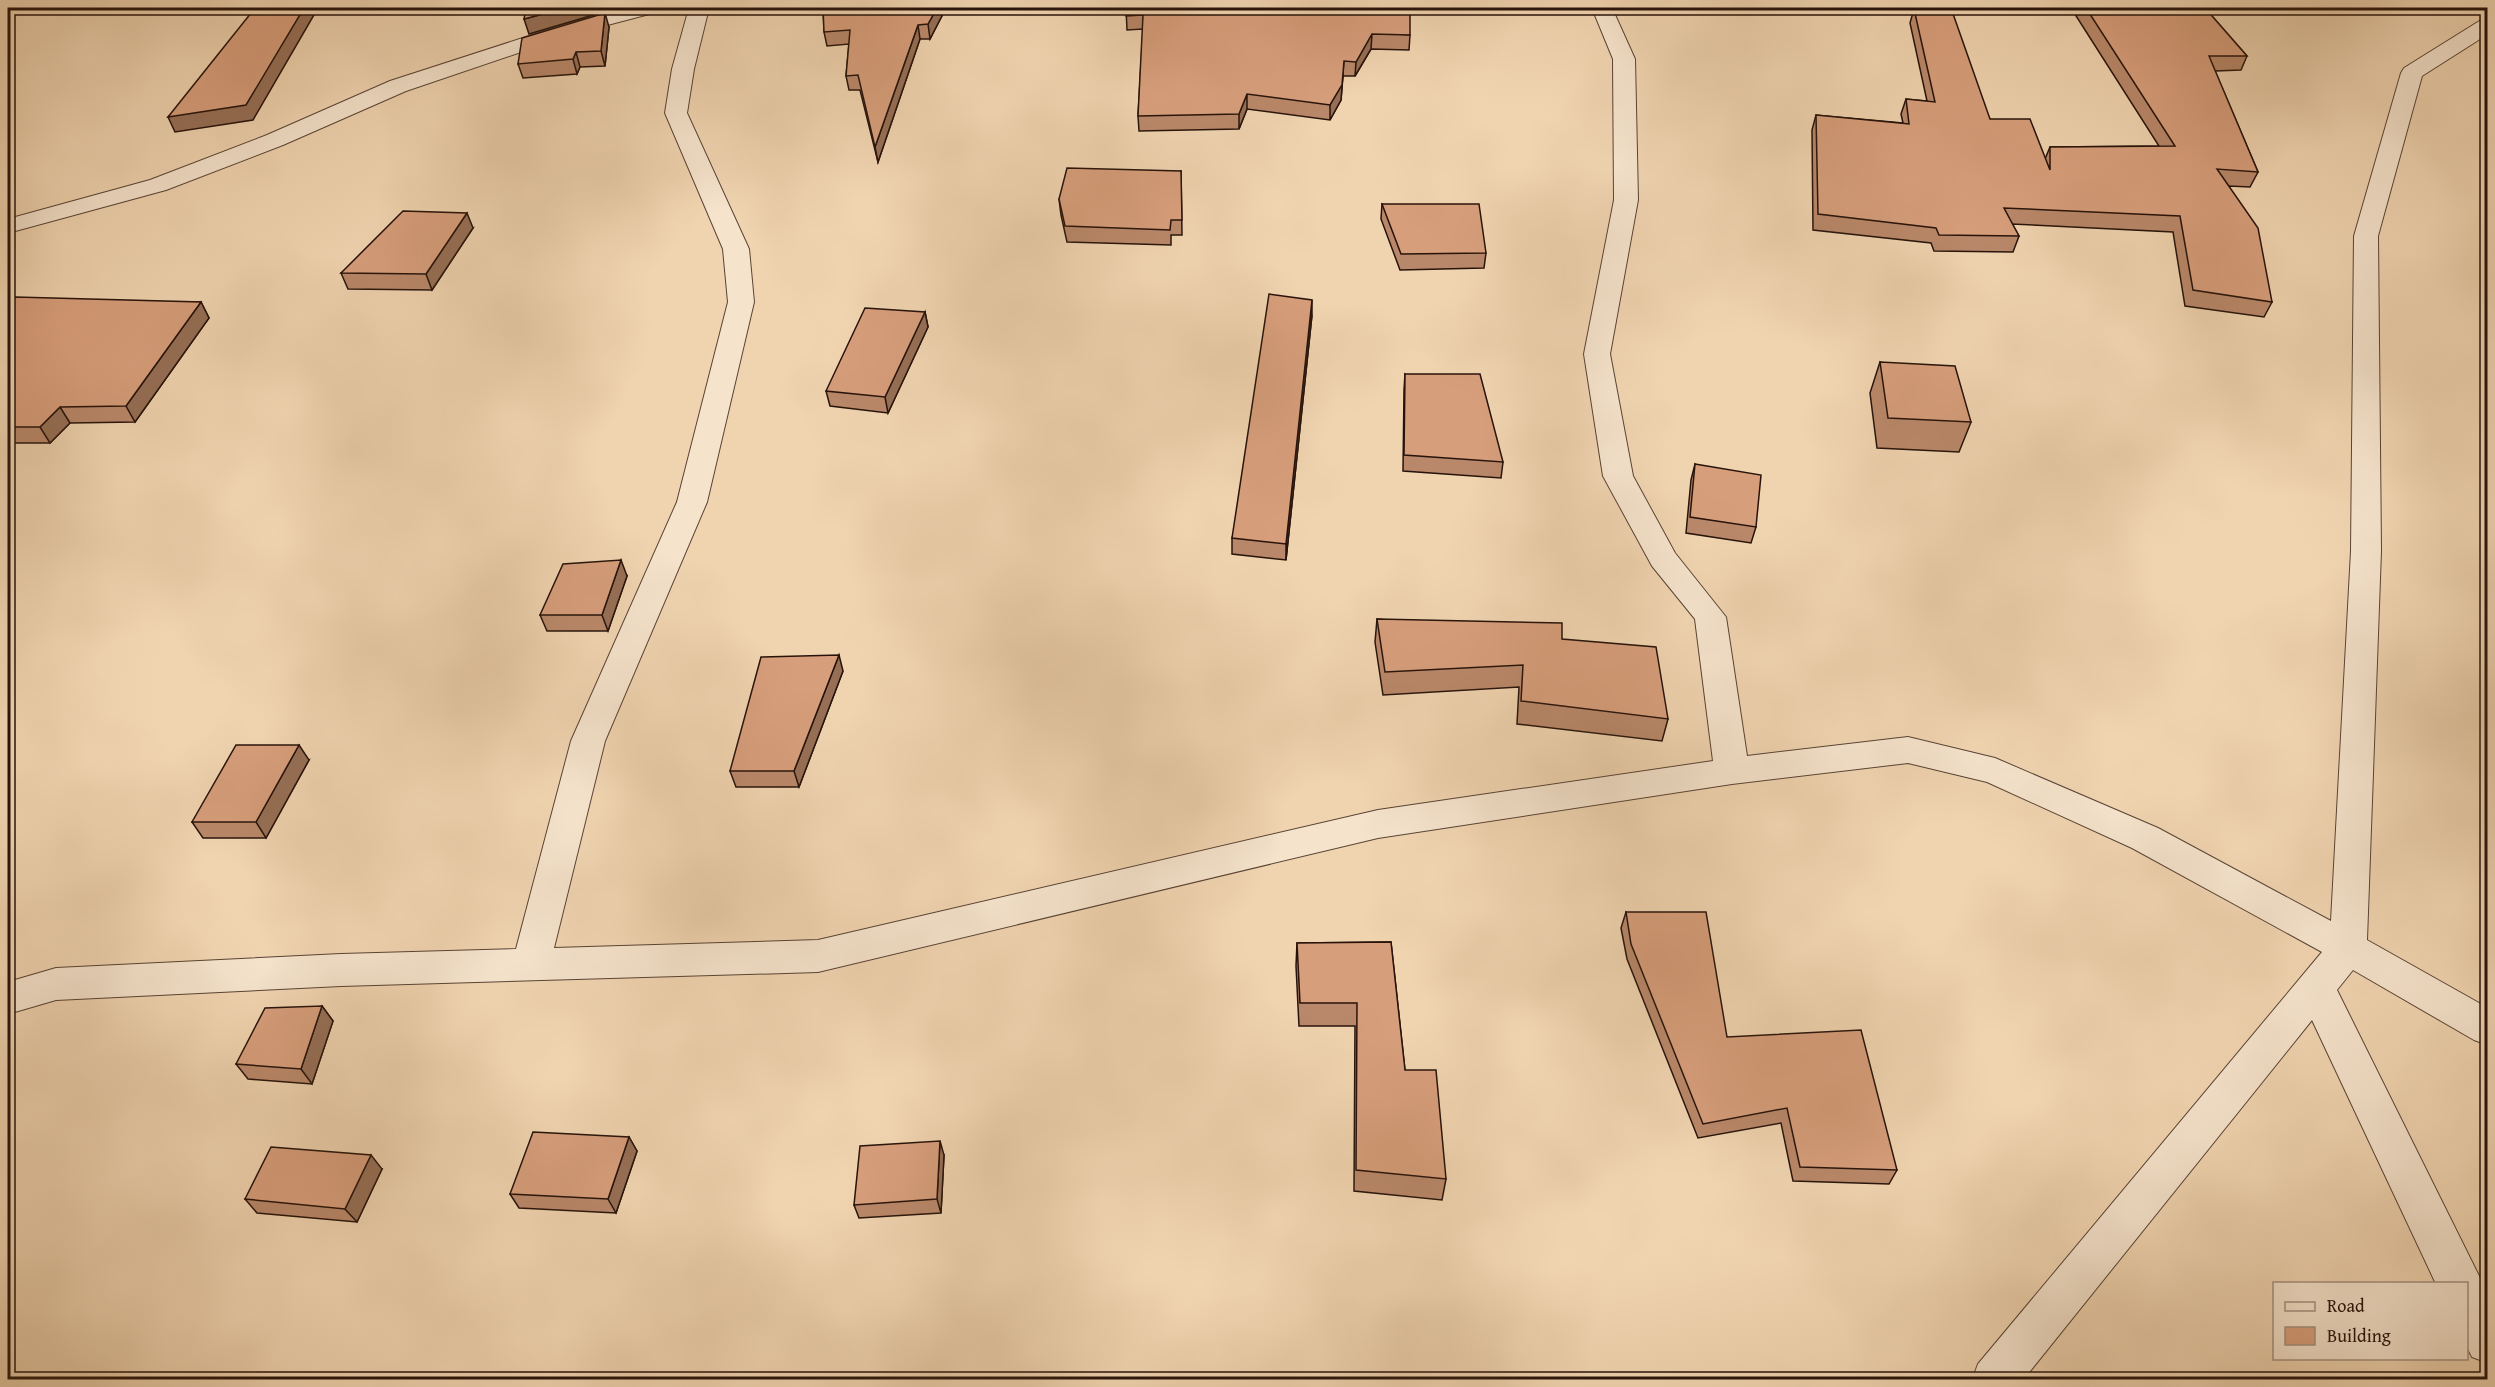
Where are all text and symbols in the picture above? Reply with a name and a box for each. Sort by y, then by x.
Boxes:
legend [2273,1282,2468,1360]
text: Road [2327,1292,2365,1319]
text: Building [2327,1322,2391,1349]

